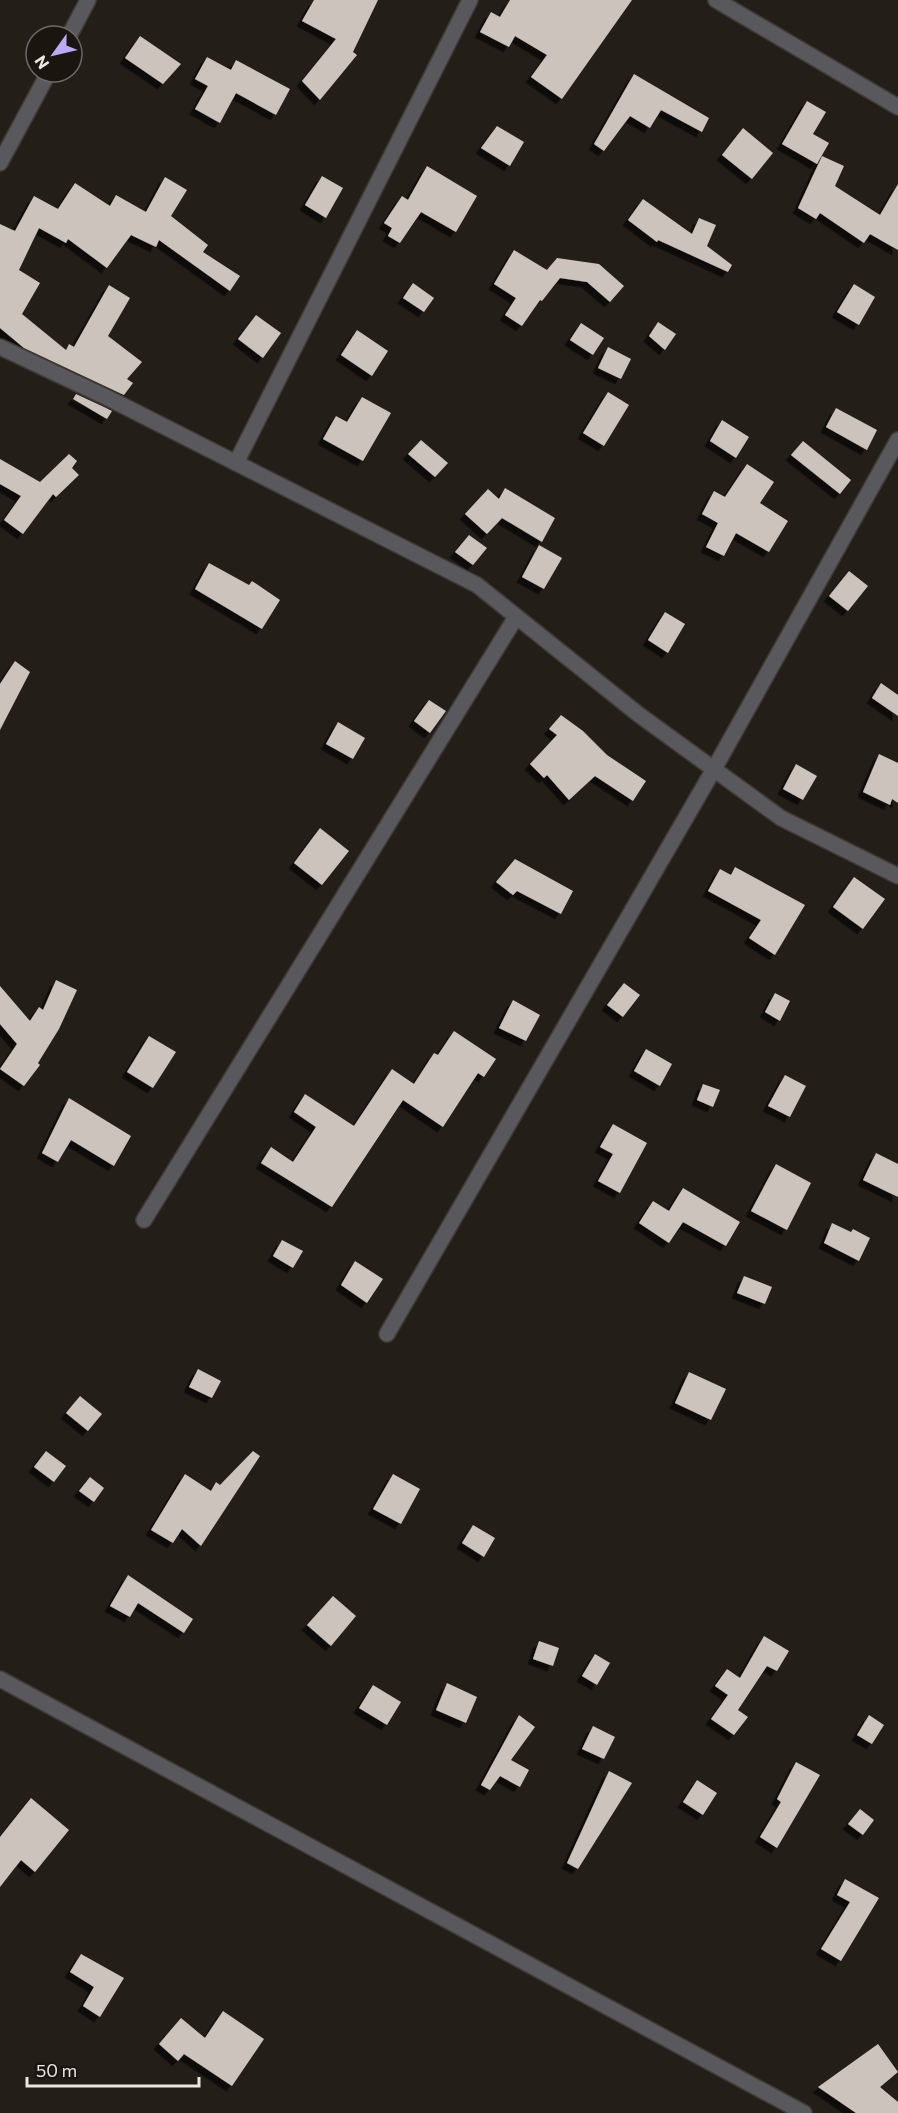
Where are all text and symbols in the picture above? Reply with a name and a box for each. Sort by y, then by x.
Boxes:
north arrow [24,24,84,84]
text: N [30,52,52,73]
scale bar [27,2050,200,2088]
text: 50 m [36,2059,77,2081]

